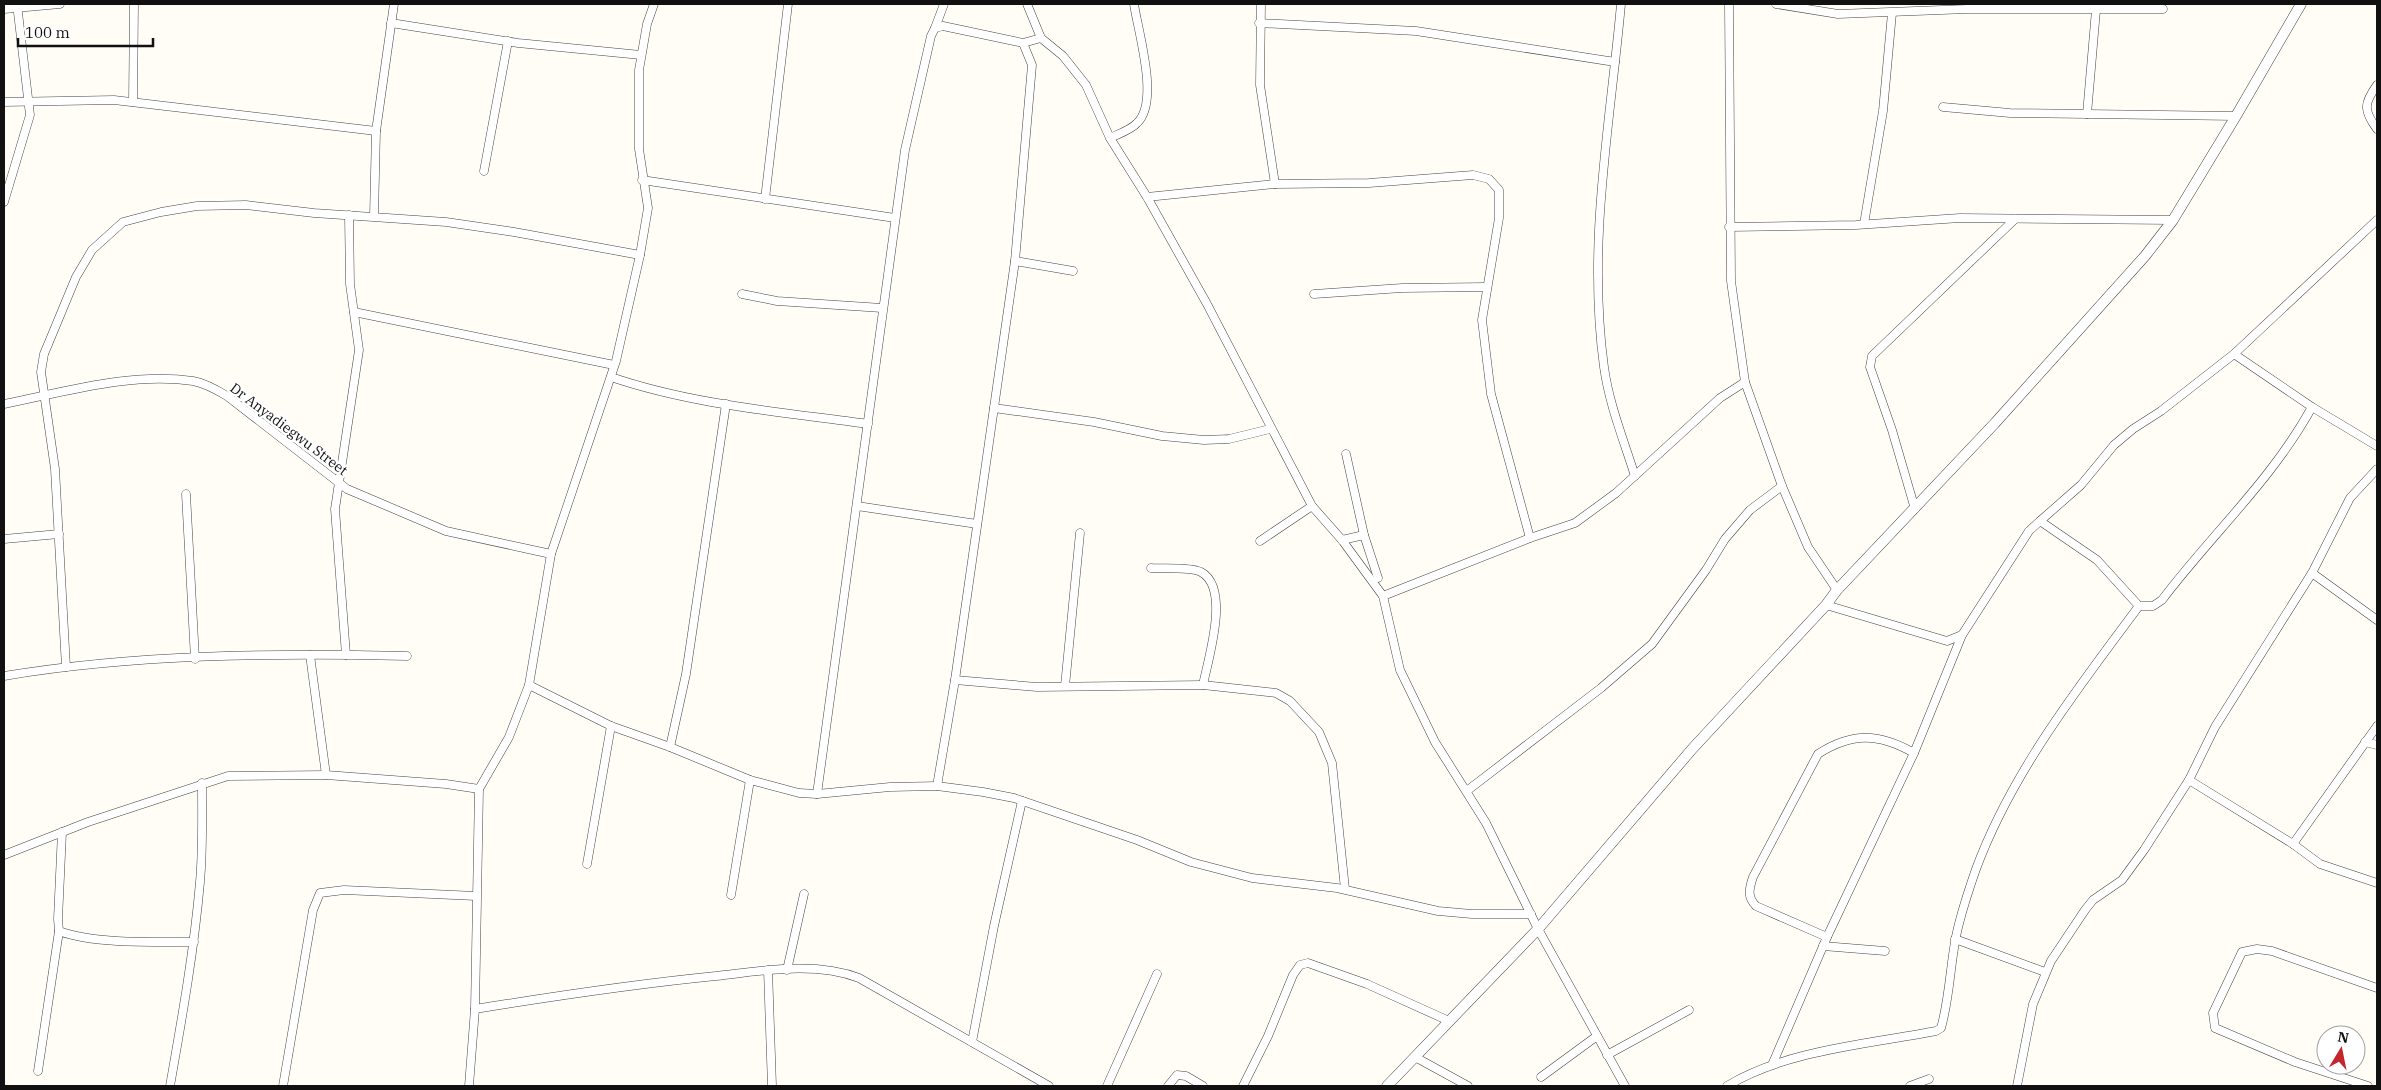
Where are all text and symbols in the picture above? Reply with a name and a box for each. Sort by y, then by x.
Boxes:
scale bar [18,15,152,47]
text: 100 m [25,23,70,42]
street label: Dr Anyadiegwu Street [227,379,352,479]
north arrow [2316,1025,2366,1075]
text: N [2336,1027,2350,1047]

